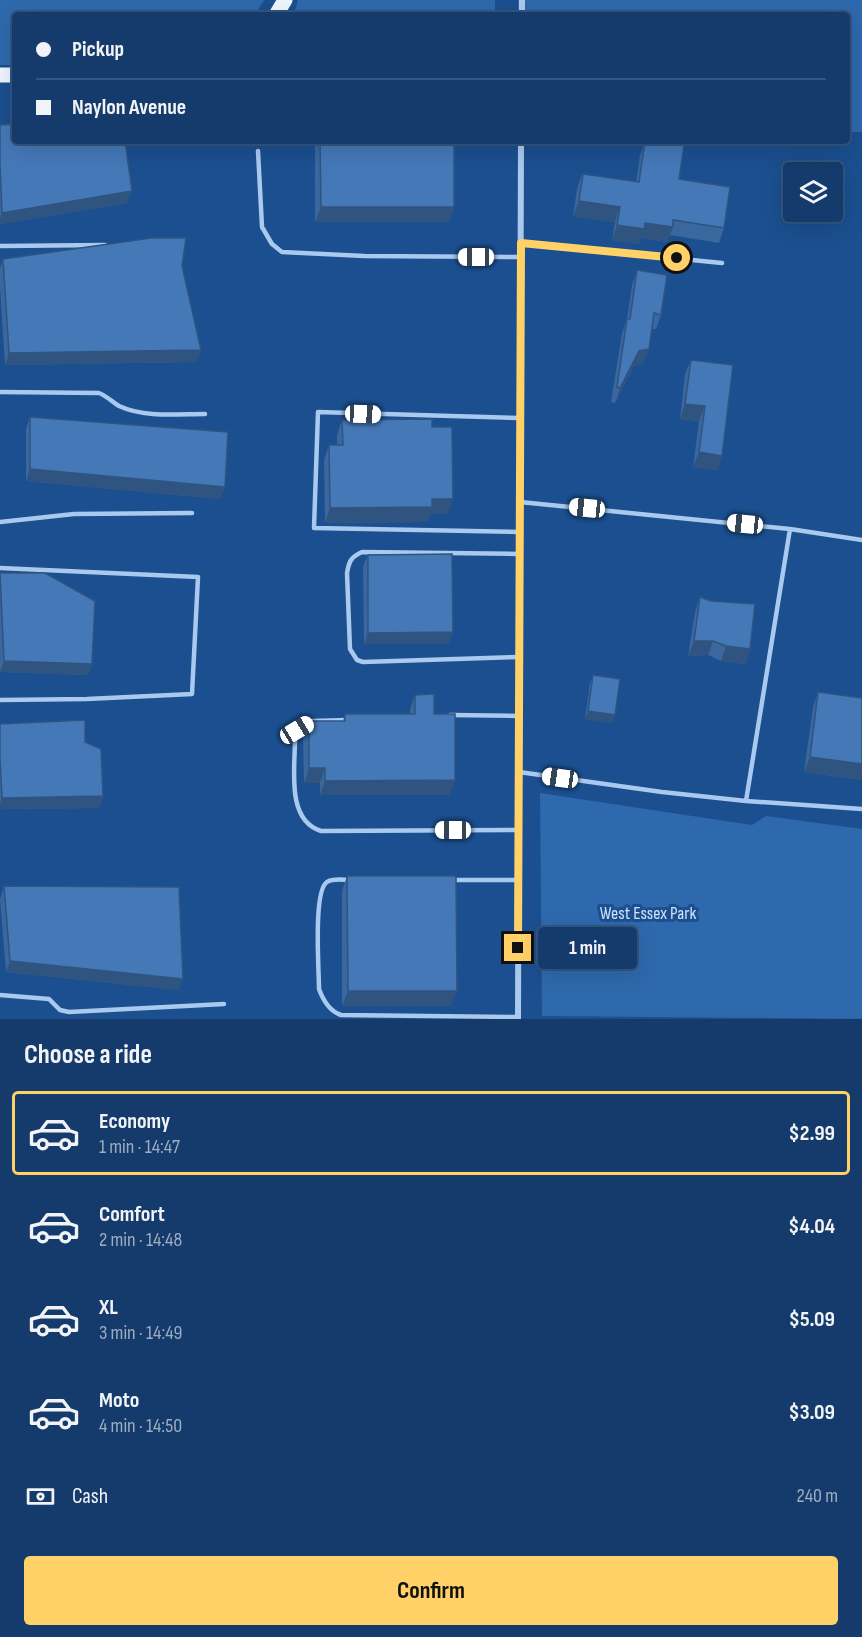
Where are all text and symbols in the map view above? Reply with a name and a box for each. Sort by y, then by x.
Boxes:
text: Pickup [72,36,124,63]
text: Naylon Avenue [72,94,186,121]
map controls [783,162,843,222]
button: layers [783,162,843,222]
route start [663,244,690,271]
car [458,248,494,266]
car [345,404,381,424]
car [568,497,606,519]
car [726,513,764,535]
car [277,713,317,747]
car [541,767,579,789]
car [435,821,471,839]
park label: West Essex Park [600,903,696,924]
callout: 1 min [539,927,638,969]
route end [504,934,531,961]
text: 1 min [569,936,606,960]
text: Choose a ride [24,1039,152,1071]
icon: car [27,1106,81,1160]
text: Economy [99,1108,170,1135]
text: $2.99 [789,1120,835,1147]
text: 1 min · 14:47 [99,1135,180,1159]
icon: car [27,1199,81,1253]
text: Comfort [99,1201,165,1228]
text: $4.04 [788,1213,835,1240]
text: 2 min · 14:48 [99,1228,182,1252]
icon: car [27,1292,81,1346]
text: XL [99,1294,118,1321]
text: $5.09 [789,1306,835,1333]
text: 3 min · 14:49 [99,1321,182,1345]
icon: car [27,1385,81,1439]
text: Moto [99,1387,139,1414]
text: $3.09 [788,1399,835,1426]
text: 4 min · 14:50 [99,1414,182,1438]
icon: cash [24,1480,57,1513]
text: Cash [72,1483,108,1510]
text: 240 m [797,1484,838,1508]
button: Confirm [24,1556,838,1625]

